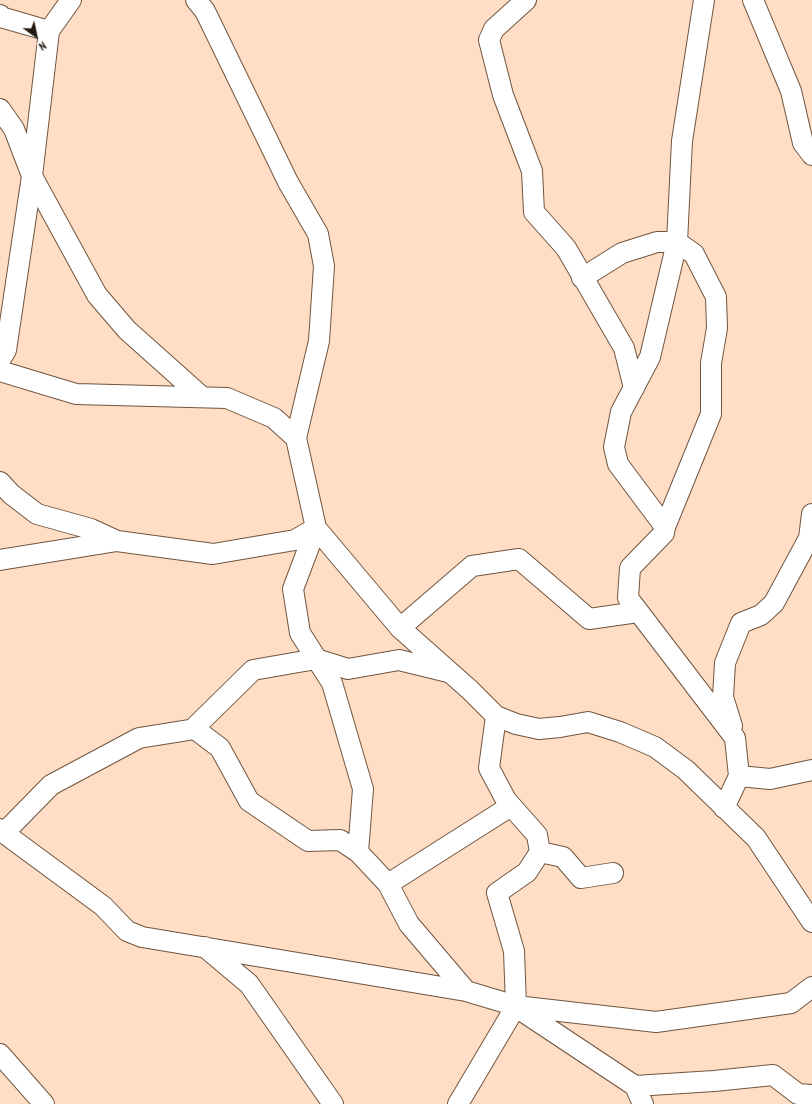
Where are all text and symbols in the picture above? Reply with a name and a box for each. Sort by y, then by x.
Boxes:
north arrow [16,16,56,56]
text: N [36,39,49,54]

